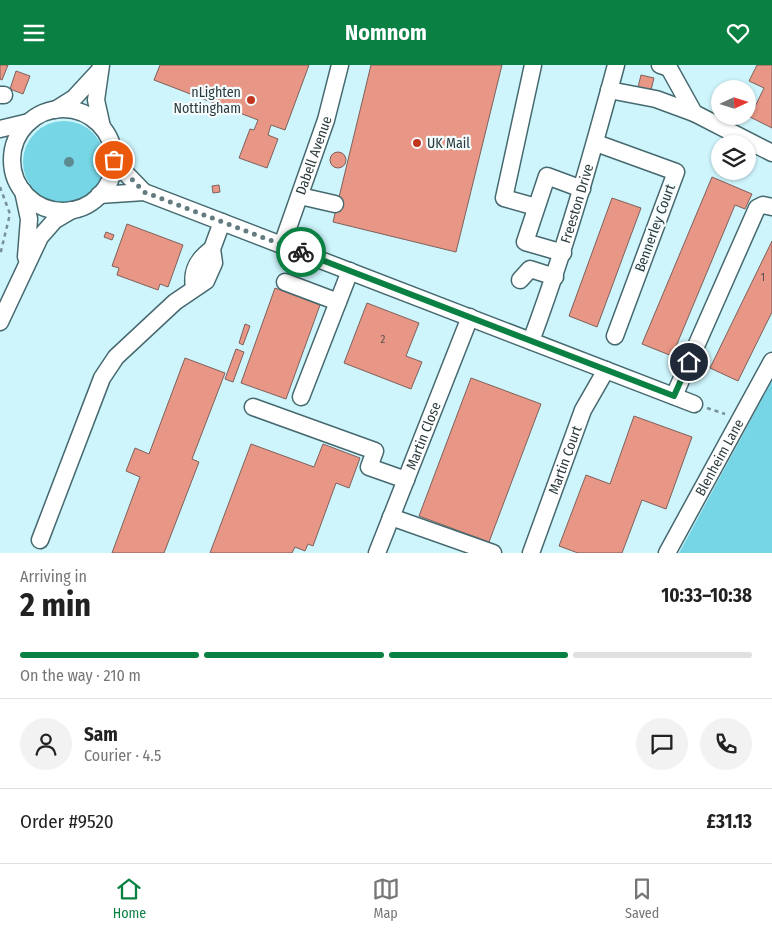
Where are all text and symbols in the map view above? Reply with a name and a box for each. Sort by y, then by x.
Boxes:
icon: menu [20,19,48,47]
text: Nomnom [345,19,427,46]
icon: heart [724,19,752,47]
north arrow [711,80,756,125]
map controls [711,80,756,180]
place label: nLighten Nottingham [173,84,241,117]
marker: nLighten Nottingham [245,94,257,106]
street label: Dabell Avenue [292,114,335,197]
place label: UK Mail [427,135,470,152]
button: layers [711,135,756,180]
marker: UK Mail [411,137,423,149]
pin [93,139,135,181]
icon: bag [100,146,128,174]
street label: Freeston Drive [557,162,597,245]
street label: Bennerley Court [631,181,679,274]
courier [276,227,326,277]
icon: bike [287,238,315,266]
house number: 1 [761,271,765,284]
house number: 2 [381,333,386,346]
pin [668,341,710,383]
icon: home [675,348,703,376]
street label: Martin Close [402,399,444,472]
street label: Blenheim Lane [691,416,747,499]
street label: Martin Court [545,423,585,496]
text: Arriving in [20,567,87,586]
text: 10:33–10:38 [661,584,752,607]
text: 2 min [20,586,91,624]
text: On the way · 210 m [20,666,141,685]
button: person [20,718,72,770]
button: chat [636,718,688,770]
button: phone [700,718,752,770]
text: Sam [84,723,118,746]
text: Courier · 4.5 [84,746,161,765]
text: Order #9520 [20,810,114,833]
text: £31.13 [707,810,752,833]
tab: Home [113,875,146,922]
tab: Map [372,875,400,922]
tab: Saved [625,875,659,922]

